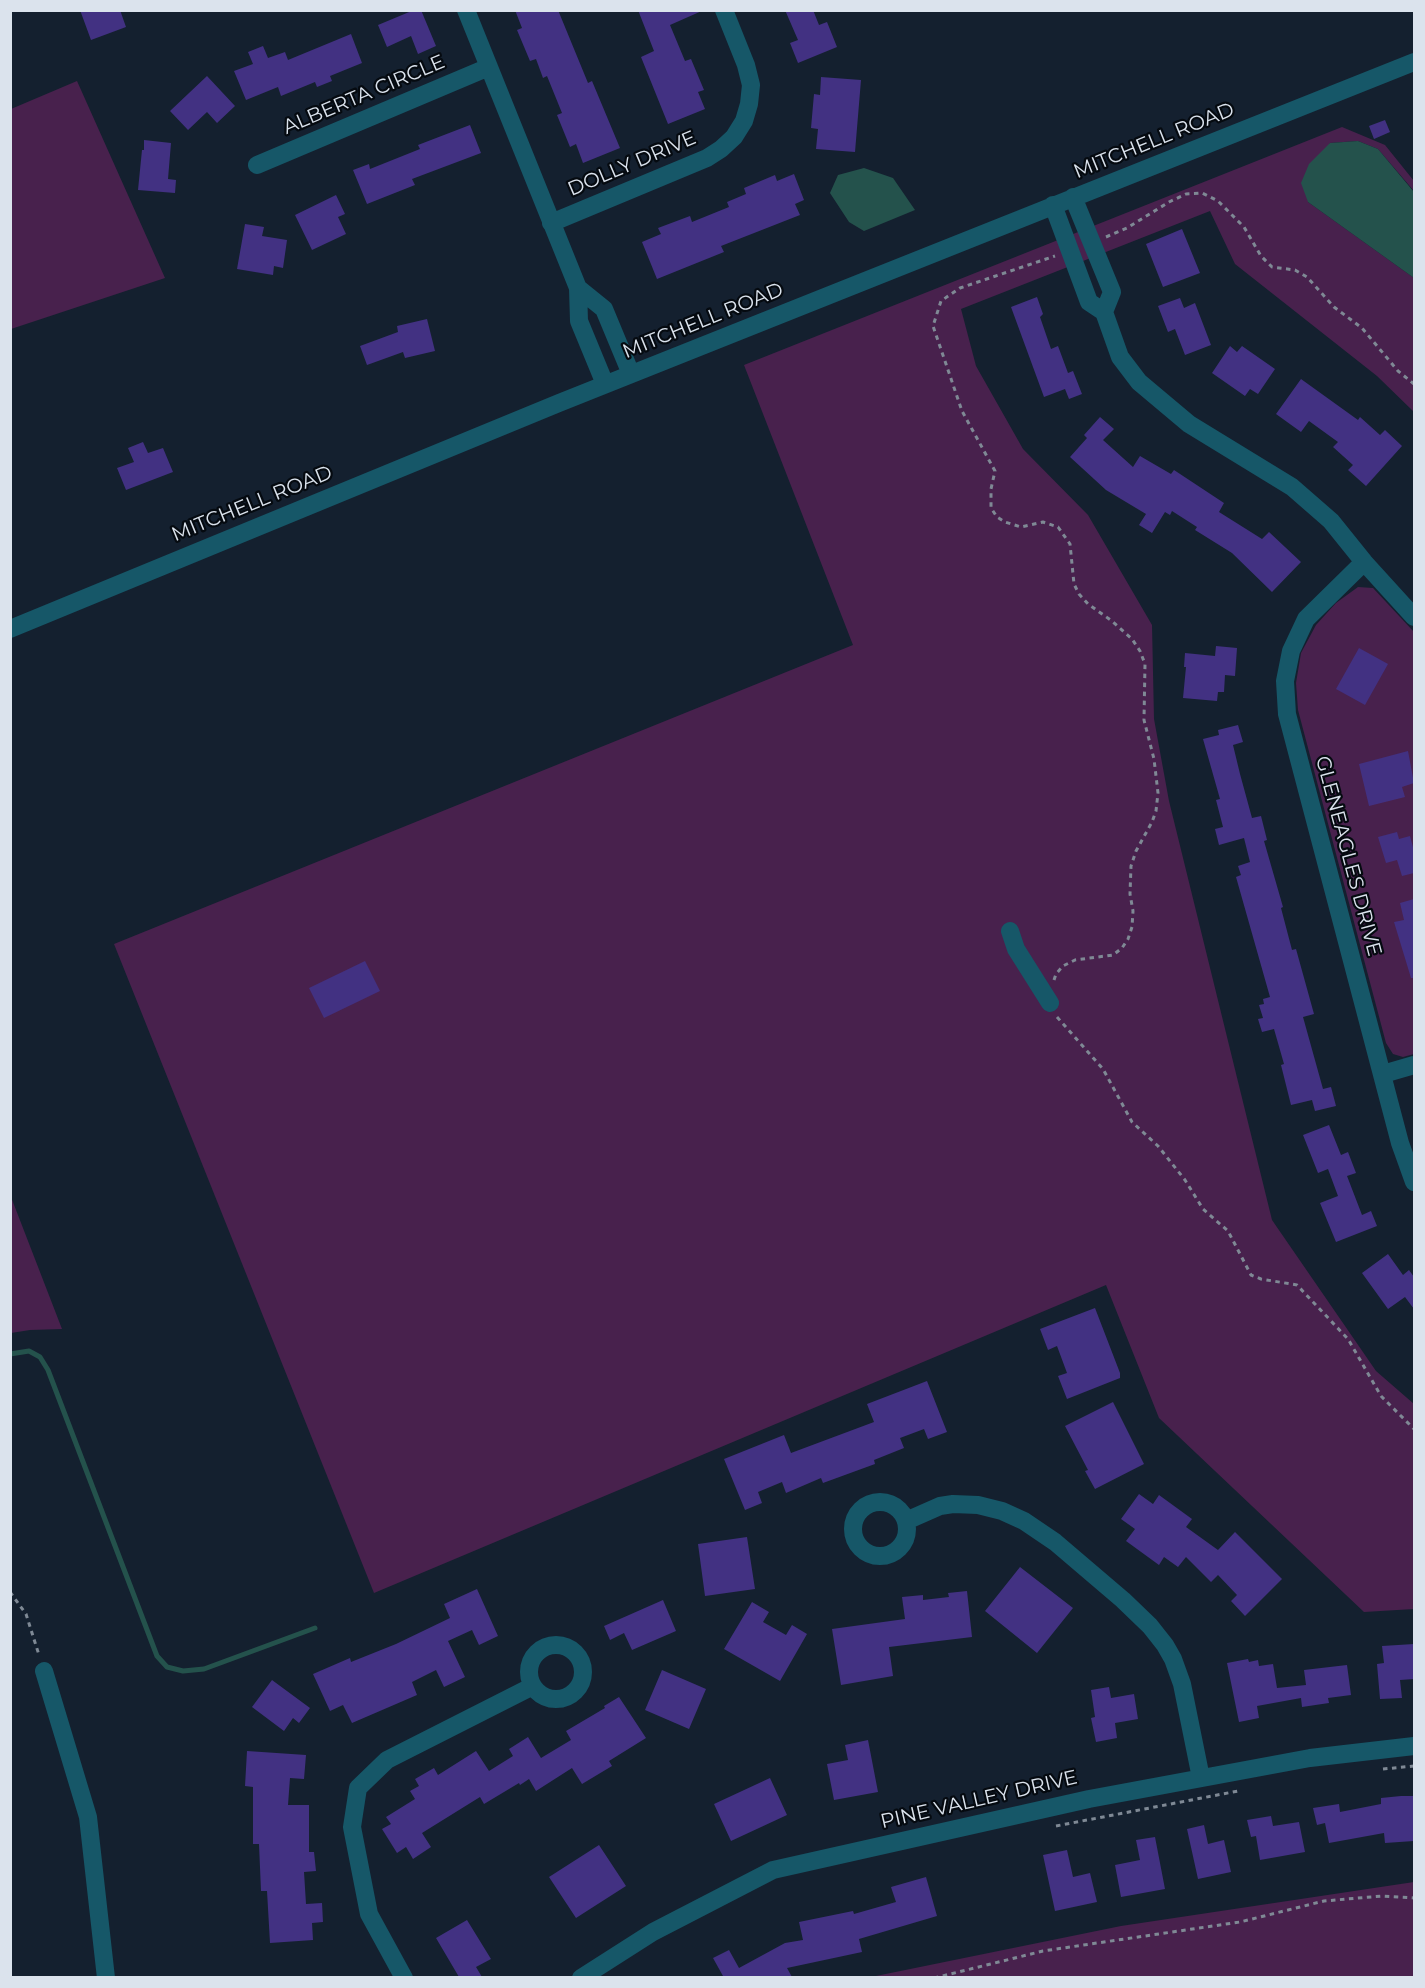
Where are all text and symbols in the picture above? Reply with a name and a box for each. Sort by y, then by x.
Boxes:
street label: ALBERTA CIRCLE [280,50,448,140]
street label: MITCHELL ROAD [1070,98,1238,184]
street label: DOLLY DRIVE [564,126,700,202]
street label: MITCHELL ROAD [619,278,787,364]
street label: MITCHELL ROAD [168,461,336,547]
street label: GLENEAGLES DRIVE [1310,753,1386,959]
street label: PINE VALLEY DRIVE [878,1766,1080,1834]

